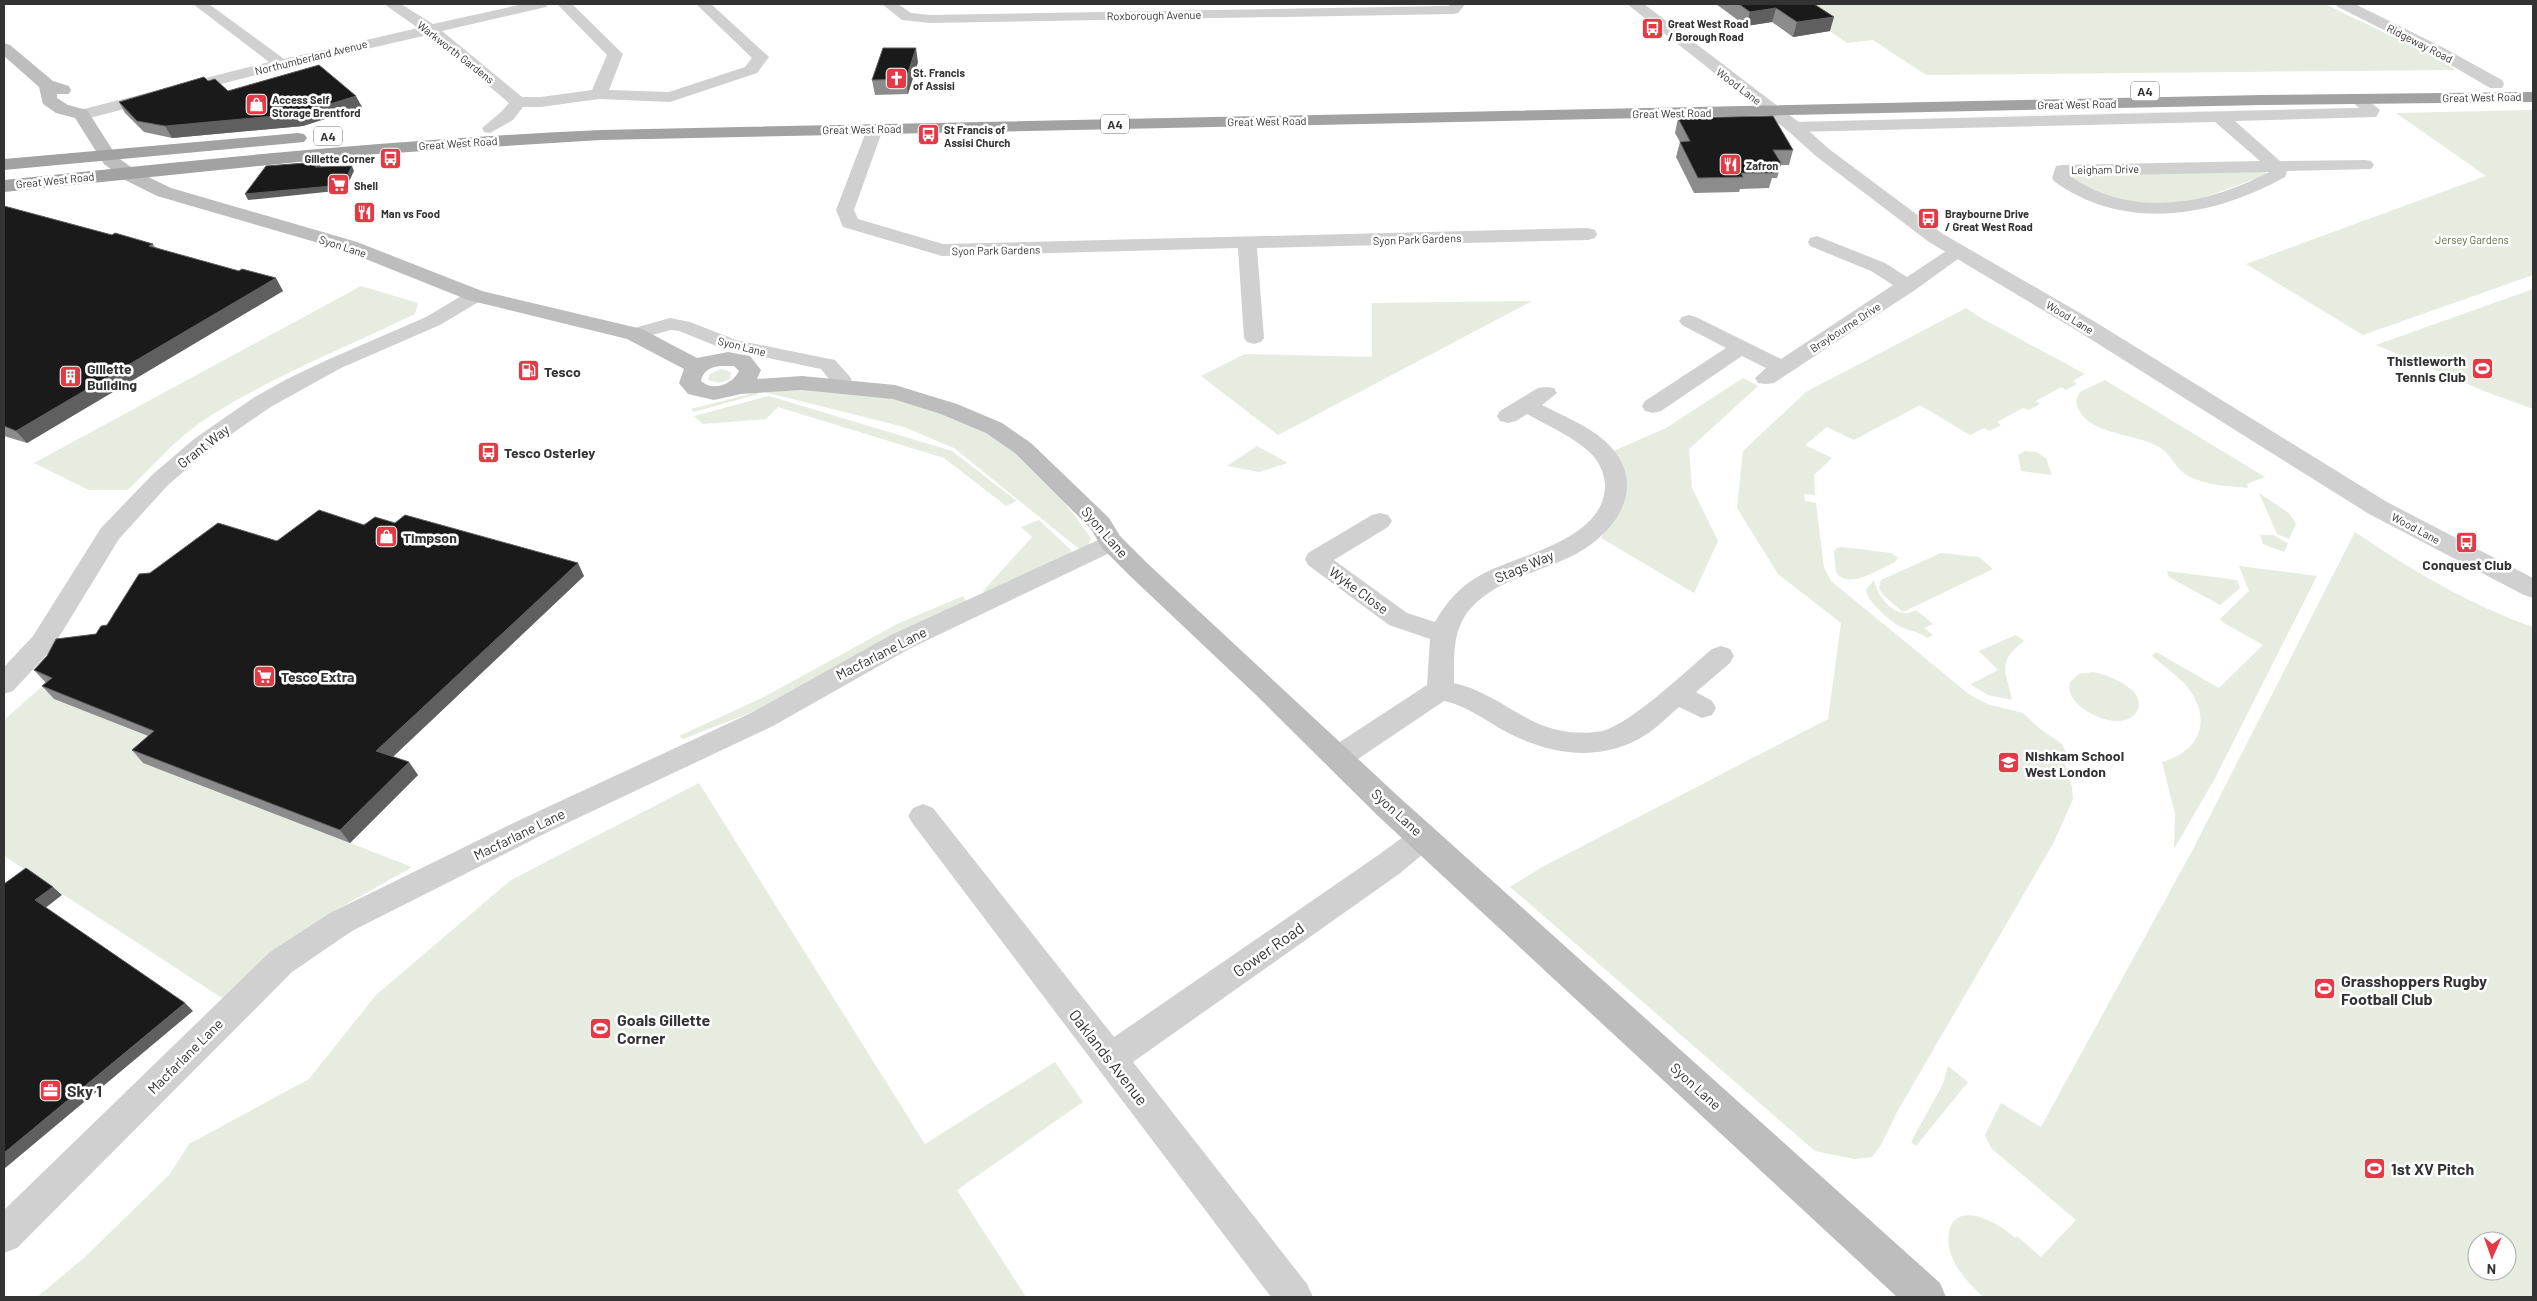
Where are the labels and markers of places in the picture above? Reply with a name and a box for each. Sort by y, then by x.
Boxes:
bus stop icon: Great West Road / Borough Road [1640,17,1664,41]
place label: Great West Road / Borough Road [1668,17,1748,43]
church icon: St. Francis of Assisi [885,66,909,90]
place label: St. Francis of Assisi [913,66,965,92]
shop icon: Access Self Storage Brentford [244,93,268,117]
place label: Access Self Storage Brentford [272,93,360,119]
bus stop icon: St Francis of Assisi Church [916,123,940,147]
place label: St Francis of Assisi Church [944,123,1010,149]
bus stop icon: Gillette Corner [379,146,403,170]
place label: Gillette Corner [305,152,376,165]
restaurant icon: Zafron [1718,153,1742,177]
place label: Zafron [1746,159,1778,172]
supermarket icon: Shell [326,173,350,197]
place label: Shell [354,179,378,192]
restaurant icon: Man vs Food [353,201,377,225]
place label: Man vs Food [381,207,440,220]
bus stop icon: Braybourne Drive / Great West Road [1917,207,1941,231]
place label: Braybourne Drive / Great West Road [1945,207,2033,233]
place label: Thistleworth Tennis Club [2387,352,2466,385]
sports icon: Thistleworth Tennis Club [2470,356,2494,380]
fuel station icon: Tesco [516,359,540,383]
place label: Gillette Building [87,360,137,393]
place label: Tesco [544,363,581,380]
building icon: Gillette Building [59,364,83,388]
bus stop icon: Tesco Osterley [476,440,500,464]
place label: Tesco Osterley [504,444,595,461]
shop icon: Timpson [375,525,399,549]
place label: Timpson [403,529,457,546]
bus stop icon: Conquest Club [2455,530,2479,554]
place label: Conquest Club [2422,556,2512,573]
supermarket icon: Tesco Extra [253,664,277,688]
place label: Tesco Extra [281,668,354,685]
place label: Nishkam School West London [2025,747,2124,780]
school or university icon: Nishkam School West London [1997,751,2021,775]
place label: Grasshoppers Rugby Football Club [2341,971,2487,1008]
sports icon: Grasshoppers Rugby Football Club [2313,977,2337,1001]
place label: Goals Gillette Corner [617,1010,711,1047]
sports icon: Goals Gillette Corner [589,1016,613,1040]
office icon: Sky 1 [39,1078,63,1102]
place label: Sky 1 [67,1081,102,1100]
sports icon: 1st XV Pitch [2363,1156,2387,1180]
place label: 1st XV Pitch [2391,1159,2474,1178]

